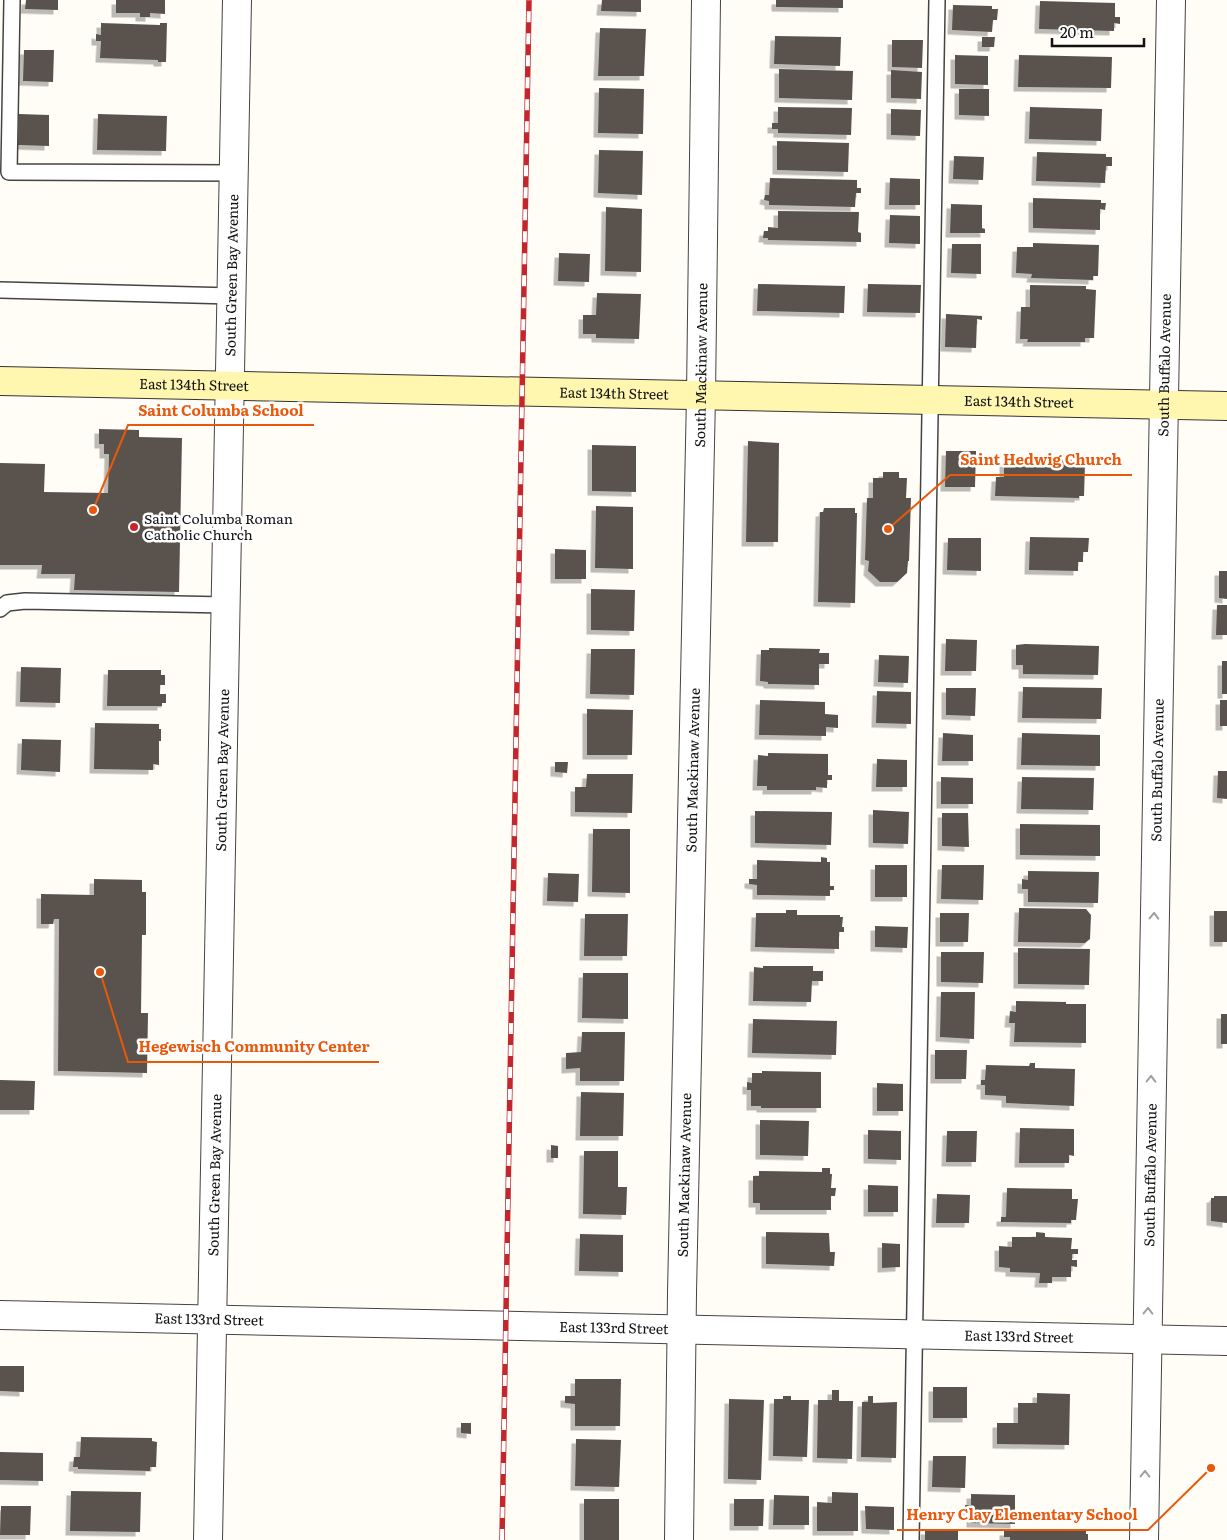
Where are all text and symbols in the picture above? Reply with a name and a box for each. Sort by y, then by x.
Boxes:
scale bar [1052,15,1144,47]
text: 20 m [1060,20,1094,43]
street label: South Green Bay Avenue [219,194,242,357]
street label: South Mackinaw Avenue [689,283,711,448]
street label: South Buffalo Avenue [1152,293,1175,437]
street label: East 134th Street [139,373,249,395]
street label: East 134th Street [559,381,669,404]
street label: East 134th Street [964,390,1074,412]
callout: Saint Columba School [128,395,314,425]
text: Saint Columba School [138,398,304,421]
callout: Saint Hedwig Church [950,445,1132,475]
text: Saint Hedwig Church [960,447,1122,470]
place label: Saint Columba Roman Catholic Church [144,508,293,544]
marker: Saint Columba Roman Catholic Church [128,521,140,533]
street label: South Mackinaw Avenue [680,688,704,853]
street label: South Green Bay Avenue [210,689,233,851]
street label: South Buffalo Avenue [1145,698,1168,842]
one-way arrow [1149,912,1159,920]
callout: Hegewisch Community Center [128,1032,379,1062]
text: Hegewisch Community Center [138,1034,370,1057]
one-way arrow [1146,1075,1157,1083]
street label: South Mackinaw Avenue [672,1093,695,1257]
street label: South Green Bay Avenue [202,1094,225,1256]
street label: South Buffalo Avenue [1138,1103,1161,1247]
street label: East 133rd Street [154,1307,264,1330]
one-way arrow [1142,1307,1153,1315]
street label: East 133rd Street [559,1316,669,1338]
street label: East 133rd Street [964,1324,1074,1347]
one-way arrow [1140,1470,1150,1478]
callout: Henry Clay Elementary School [897,1500,1148,1530]
text: Henry Clay Elementary School [906,1502,1138,1525]

